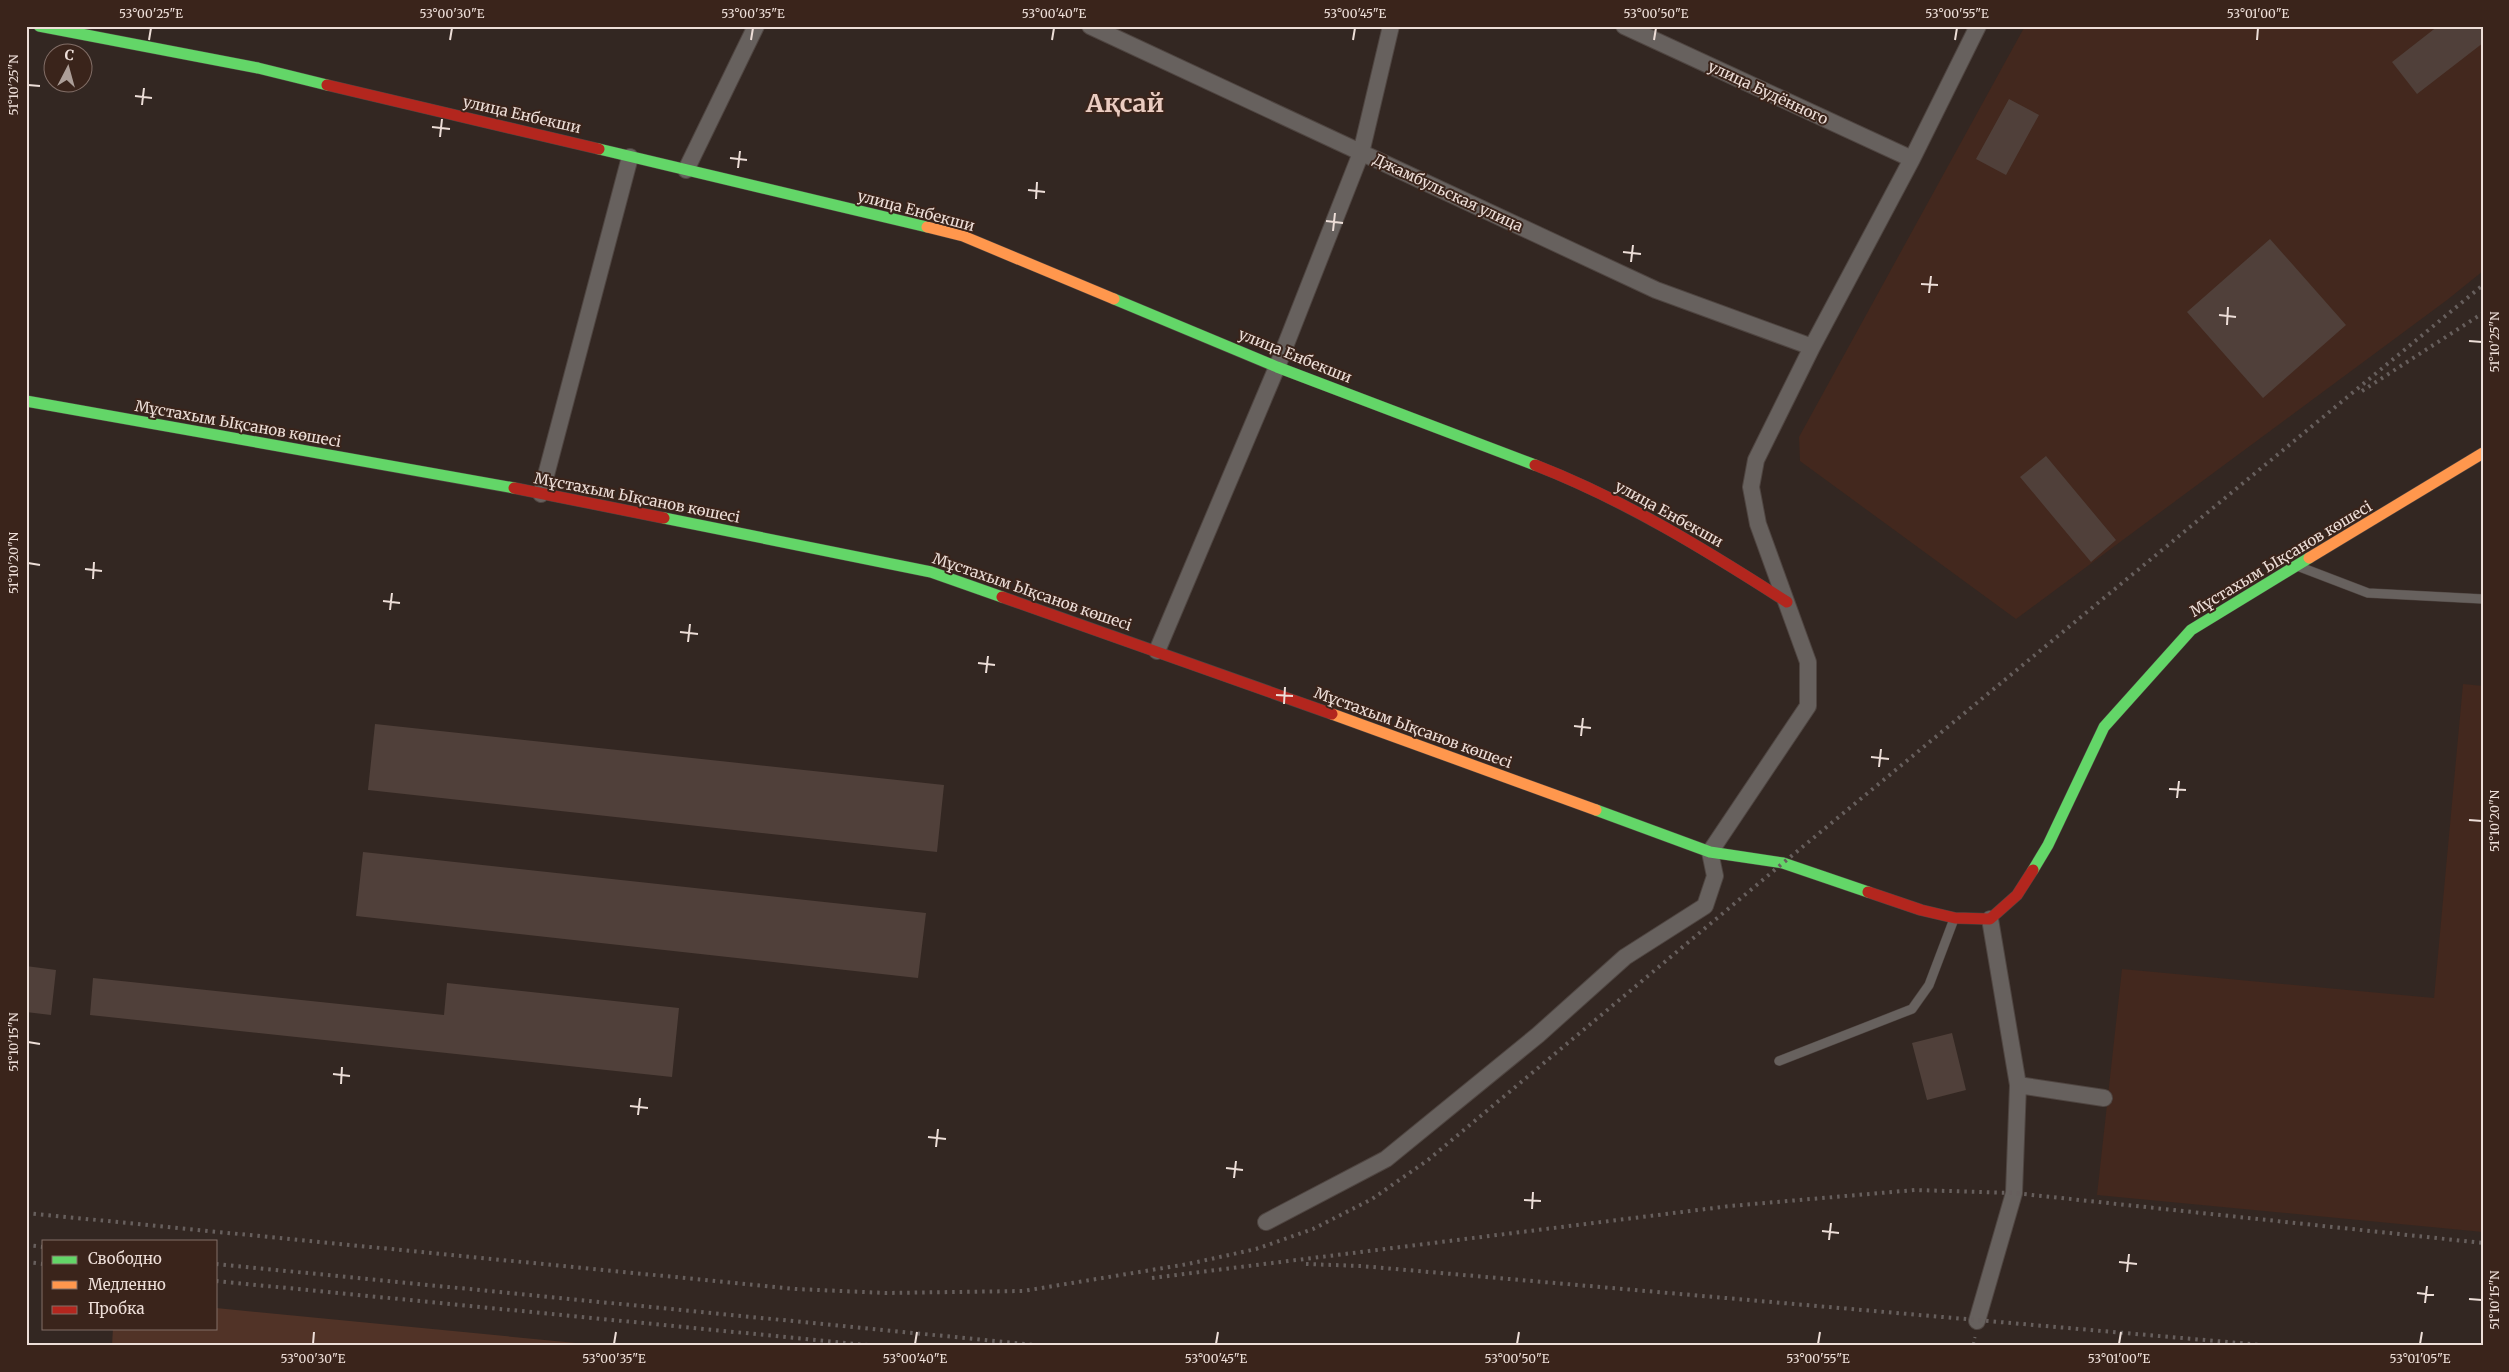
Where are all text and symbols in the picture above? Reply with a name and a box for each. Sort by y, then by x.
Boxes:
text: 53°00'25"E [119,6,183,21]
text: 53°00'30"E [420,6,485,21]
text: 53°00'35"E [721,6,785,21]
text: 53°00'40"E [1022,6,1087,21]
text: 53°00'45"E [1324,6,1387,21]
text: 53°00'50"E [1624,6,1689,21]
text: 53°00'55"E [1925,6,1989,21]
text: 53°01'00"E [2227,6,2290,21]
north arrow [42,42,92,92]
text: С [64,46,75,65]
text: 51°10'25"N [6,54,21,115]
street label: улица Будённого [1705,56,1831,129]
district label: Ақсай [1085,87,1164,119]
street label: улица Енбекши [461,92,583,137]
street label: Джамбульская улица [1370,150,1526,236]
street label: улица Енбекши [855,186,977,235]
text: 51°10'25"N [2487,311,2502,372]
street label: улица Енбекши [1236,324,1355,387]
street label: Мұстахым Ықсанов көшесі [133,396,343,451]
street label: Мұстахым Ықсанов көшесі [533,468,742,527]
street label: улица Енбекши [1612,476,1727,551]
street label: Мұстахым Ықсанов көшесі [2186,496,2375,621]
text: 51°10'20"N [6,531,21,594]
street label: Мұстахым Ықсанов көшесі [930,548,1134,635]
street label: Мұстахым Ықсанов көшесі [1312,683,1515,772]
text: 51°10'20"N [2487,789,2502,852]
text: 51°10'15"N [6,1012,21,1072]
legend [42,1240,218,1330]
text: Свободно [88,1249,162,1268]
text: 51°10'15"N [2487,1270,2502,1330]
text: Медленно [88,1275,166,1294]
text: Пробка [88,1299,145,1318]
text: 53°00'30"E [281,1351,346,1366]
text: 53°00'35"E [582,1351,646,1366]
text: 53°00'40"E [883,1351,948,1366]
text: 53°00'45"E [1185,1351,1248,1366]
text: 53°00'50"E [1485,1351,1550,1366]
text: 53°00'55"E [1786,1351,1850,1366]
text: 53°01'00"E [2088,1351,2151,1366]
text: 53°01'05"E [2390,1351,2451,1366]

